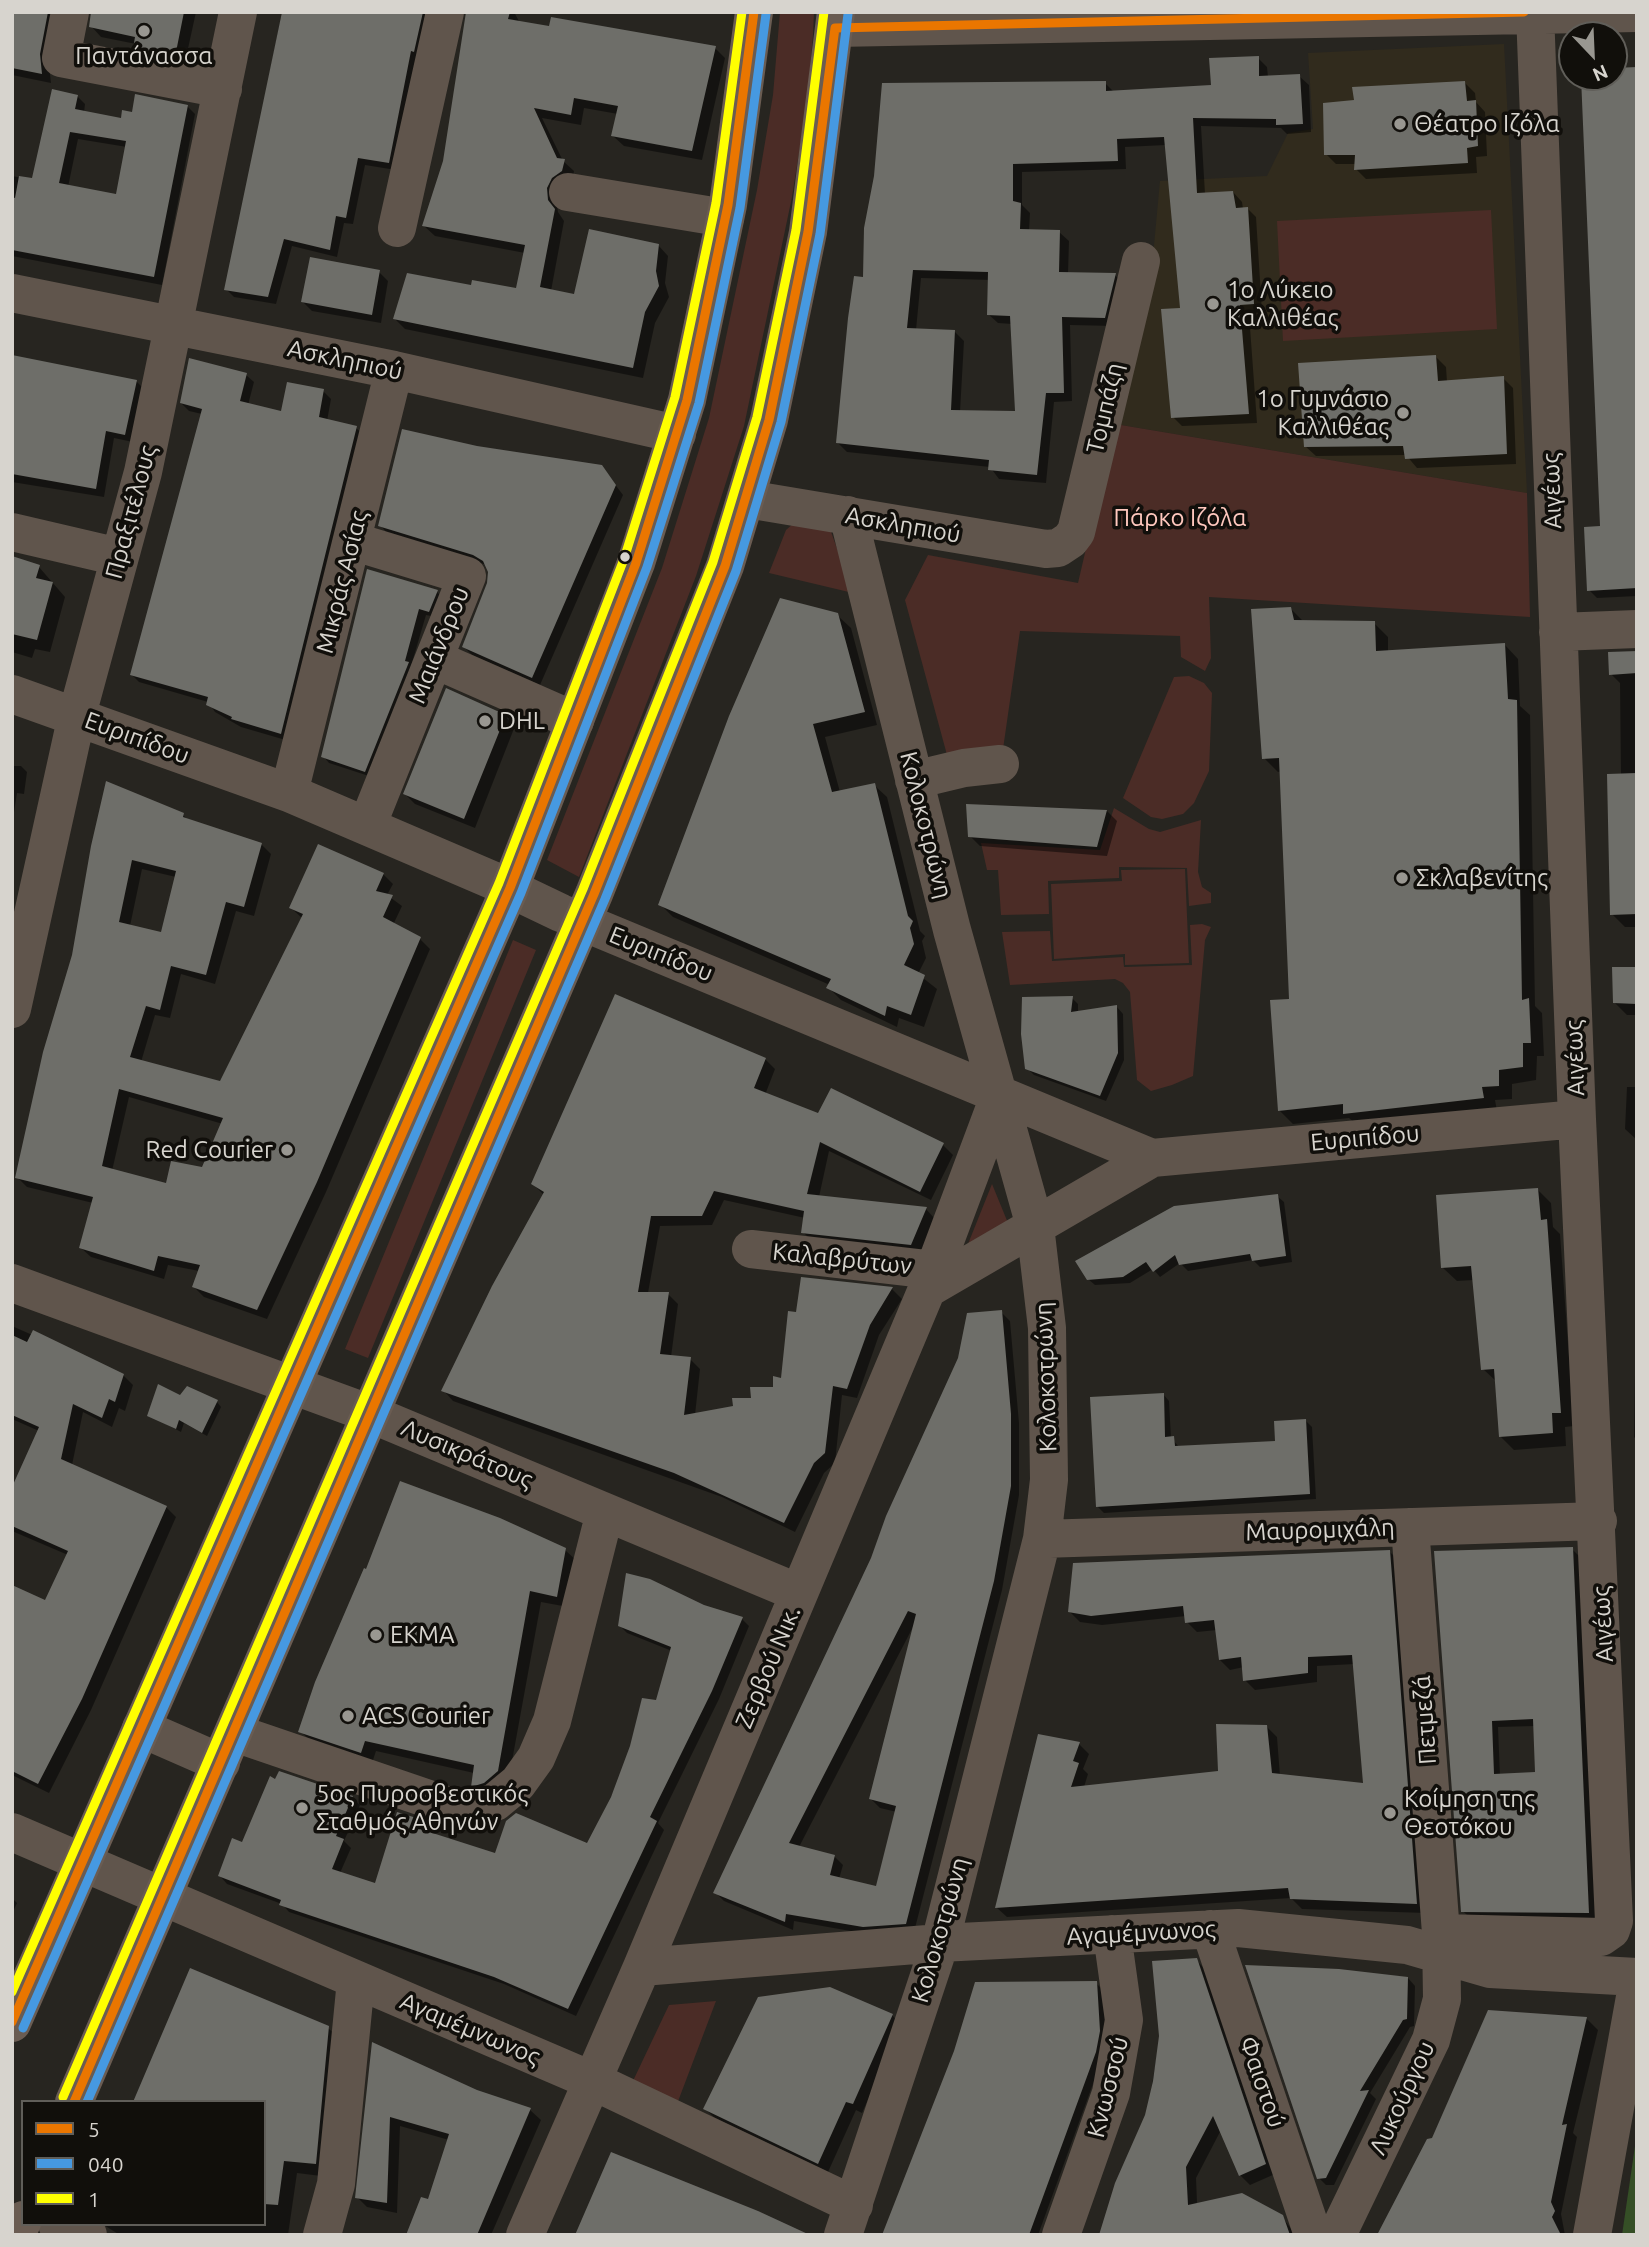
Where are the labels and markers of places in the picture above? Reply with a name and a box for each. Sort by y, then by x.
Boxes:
marker: Παντάνασσα [136,23,152,39]
place label: Παντάνασσα [75,42,213,70]
place label: Θέατρο Ιζόλα [1414,110,1560,138]
marker: Θέατρο Ιζόλα [1392,116,1408,132]
place label: 1ο Λύκειο Καλλιθέας [1227,276,1338,332]
marker: 1ο Λύκειο Καλλιθέας [1205,296,1221,312]
place label: 1ο Γυμνάσιο Καλλιθέας [1256,385,1389,441]
marker: 1ο Γυμνάσιο Καλλιθέας [1395,405,1411,421]
unlabelled marker [618,550,632,564]
place label: DHL [499,707,545,735]
marker: DHL [477,713,493,729]
place label: Σκλαβενίτης [1416,864,1548,892]
marker: Σκλαβενίτης [1394,870,1410,886]
place label: Red Courier [146,1136,273,1164]
marker: Red Courier [279,1142,295,1158]
place label: ΕΚΜΑ [390,1621,455,1649]
marker: ΕΚΜΑ [368,1627,384,1643]
place label: ACS Courier [362,1702,490,1730]
marker: ACS Courier [340,1708,356,1724]
place label: 5ος Πυροσβεστικός Σταθμός Αθηνών [316,1780,528,1836]
place label: Κοίμηση της Θεοτόκου [1404,1785,1535,1841]
marker: 5ος Πυροσβεστικός Σταθμός Αθηνών [294,1800,310,1816]
marker: Κοίμηση της Θεοτόκου [1382,1805,1398,1821]

